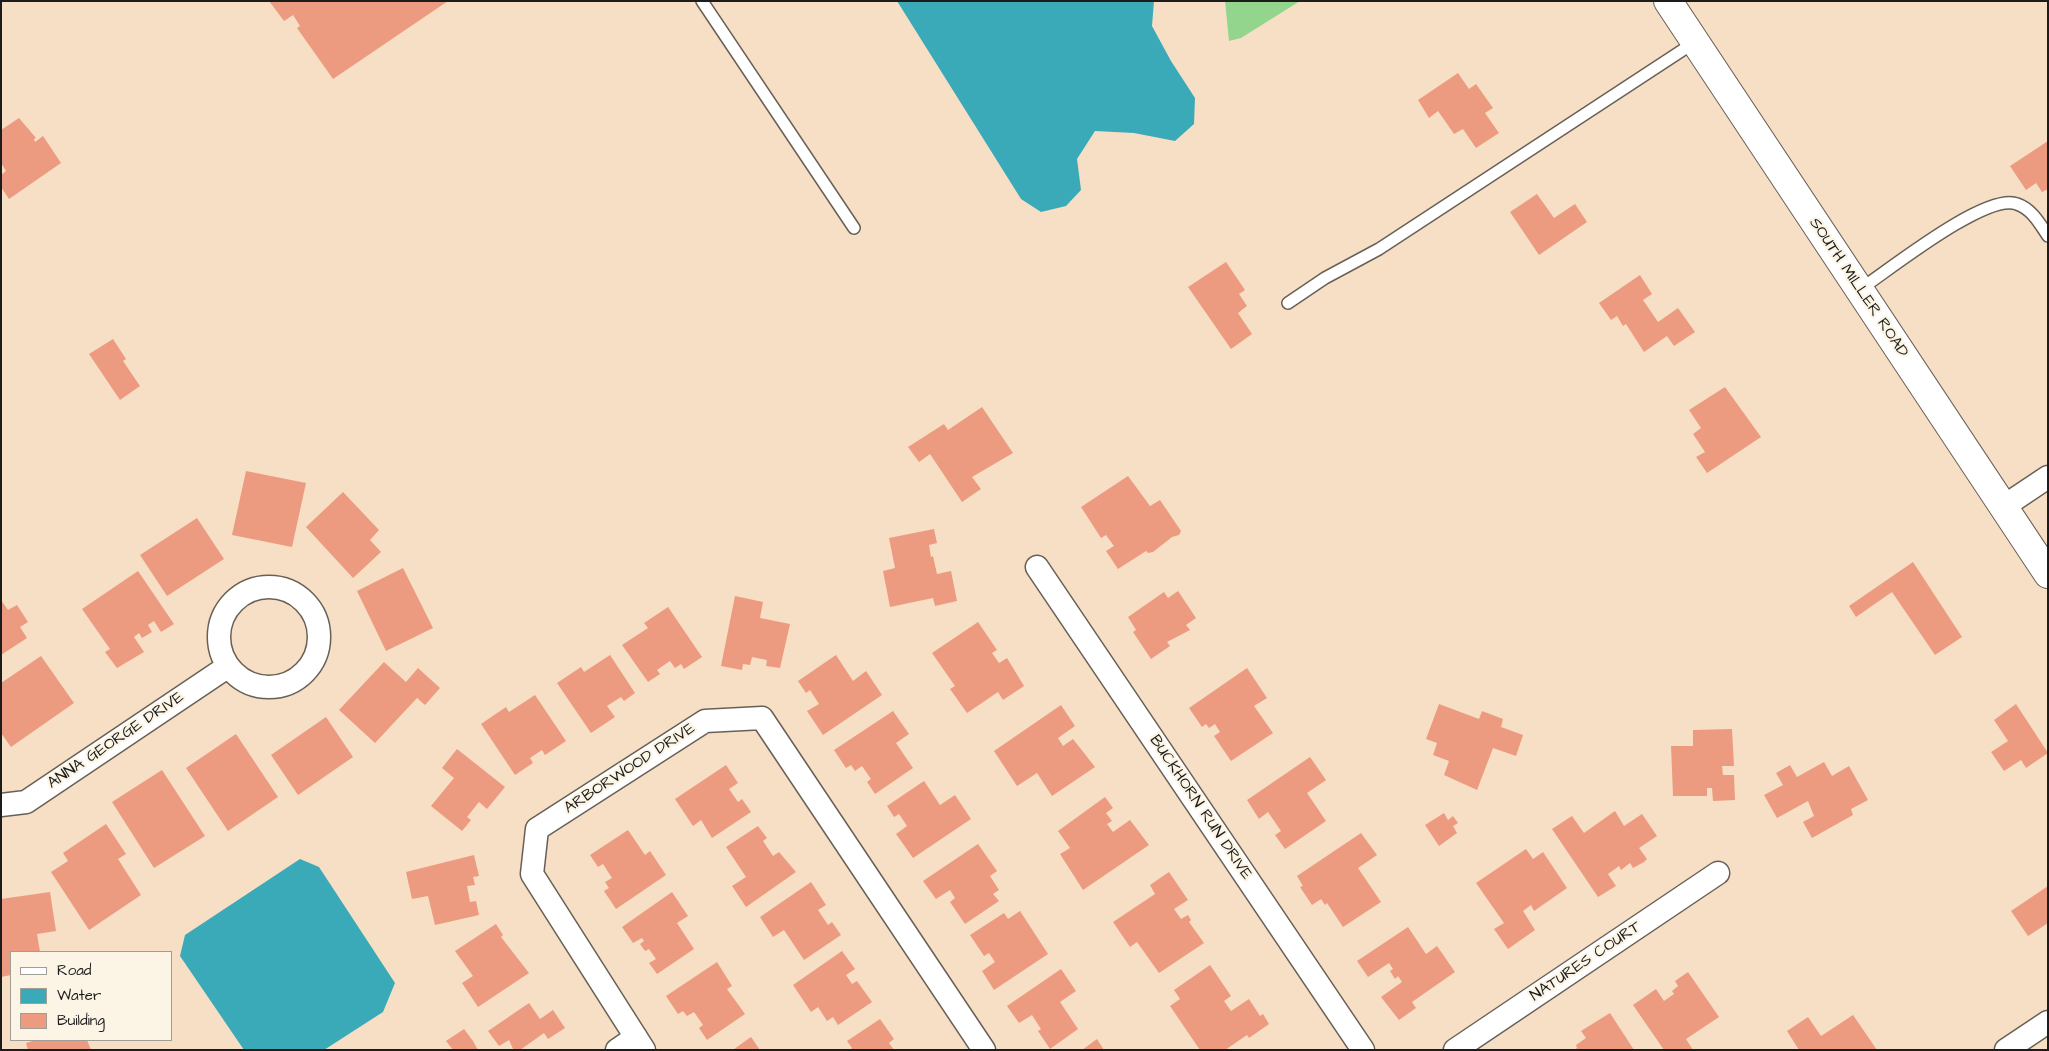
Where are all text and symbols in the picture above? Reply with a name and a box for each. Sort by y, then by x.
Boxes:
street label: SOUTH MILLER ROAD [1804,215,1912,361]
street label: ANNA GEORGE DRIVE [44,688,188,794]
street label: ARBORWOOD DRIVE [561,720,699,818]
street label: BUCKHORN RUN DRIVE [1144,732,1256,884]
street label: NATURES COURT [1527,918,1645,1006]
legend [10,951,172,1041]
text: Road [57,960,91,981]
text: Water [57,985,101,1006]
text: Building [57,1010,105,1031]

